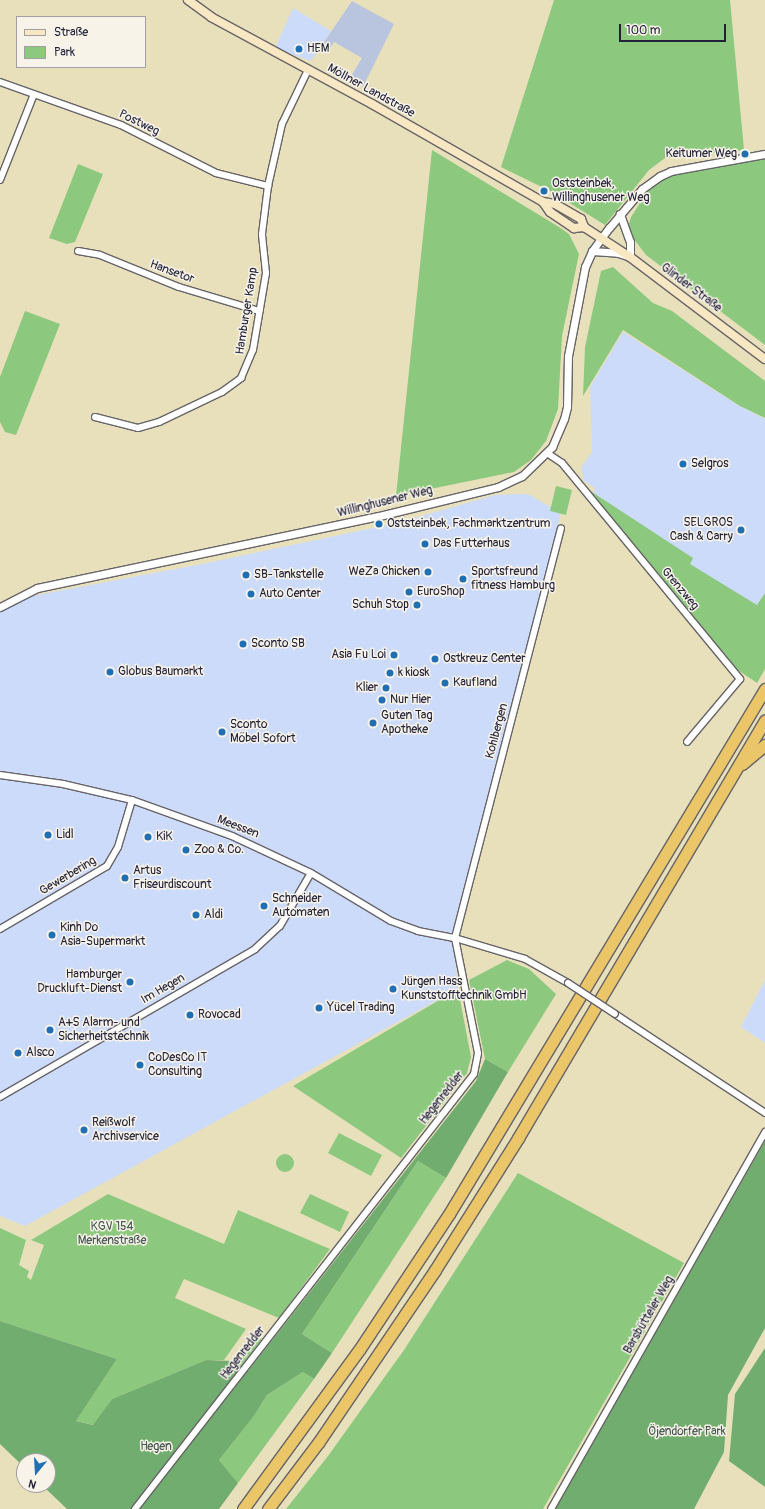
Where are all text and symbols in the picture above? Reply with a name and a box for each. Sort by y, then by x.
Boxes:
legend [16,16,146,68]
scale bar [621,16,728,42]
text: 100 m [626,23,660,38]
text: Straße [54,25,88,40]
place label: HEM [307,42,329,56]
marker: HEM [294,44,304,54]
text: Park [54,45,75,60]
street label: Möllner Landstraße [325,61,417,121]
street label: Postweg [116,107,162,139]
place label: Keitumer Weg [666,147,737,161]
marker: Keitumer Weg [740,149,750,159]
place label: Oststeinbek, Willinghusener Weg [552,177,650,205]
marker: Oststeinbek, Willinghusener Weg [539,186,549,196]
street label: Hansetor [148,257,196,287]
street label: Glinder Straße [658,260,724,316]
street label: Hamburger Kamp [233,266,261,356]
place label: Selgros [691,457,729,471]
marker: Selgros [678,459,688,469]
street label: Willinghusener Weg [336,483,434,521]
place label: SELGROS Cash & Carry [670,516,733,544]
place label: Oststeinbek, Fachmarktzentrum [387,517,550,531]
marker: Oststeinbek, Fachmarktzentrum [374,519,384,529]
marker: SELGROS Cash & Carry [736,525,746,535]
place label: Das Futterhaus [433,537,510,551]
marker: Das Futterhaus [420,539,430,549]
place label: WeZa Chicken [349,565,420,579]
place label: Sportsfreund fitness Hamburg [471,565,555,593]
street label: Grenzweg [658,565,702,613]
marker: WeZa Chicken [423,567,433,577]
place label: SB-Tankstelle [254,568,324,582]
marker: SB-Tankstelle [241,570,251,580]
marker: Sportsfreund fitness Hamburg [458,574,468,584]
place label: EuroShop [417,585,465,599]
place label: Auto Center [259,587,321,601]
marker: EuroShop [404,587,414,597]
marker: Auto Center [246,589,256,599]
place label: Schuh Stop [352,598,409,612]
marker: Schuh Stop [412,600,422,610]
place label: Sconto SB [251,637,305,651]
marker: Sconto SB [238,639,248,649]
place label: Asia Fu Loi [331,648,386,662]
marker: Asia Fu Loi [389,650,399,660]
place label: Ostkreuz Center [443,652,525,666]
marker: Ostkreuz Center [430,654,440,664]
place label: Globus Baumarkt [118,665,203,679]
place label: k kiosk [398,666,430,680]
marker: Globus Baumarkt [105,667,115,677]
marker: k kiosk [385,668,395,678]
place label: Kaufland [453,676,497,690]
marker: Kaufland [440,678,450,688]
place label: Klier [356,681,378,695]
marker: Klier [381,683,391,693]
place label: Nur Hier [390,693,431,707]
marker: Nur Hier [377,695,387,705]
street label: Kohlbergen [483,702,511,760]
place label: Guten Tag Apotheke [381,709,432,737]
place label: Sconto Möbel Sofort [230,718,296,746]
marker: Guten Tag Apotheke [368,718,378,728]
marker: Sconto Möbel Sofort [217,727,227,737]
street label: Meessen [215,812,261,842]
place label: Lidl [56,828,74,842]
marker: Lidl [43,830,53,840]
place label: KiK [156,830,173,844]
marker: KiK [143,832,153,842]
place label: Zoo & Co. [194,843,244,857]
marker: Zoo & Co. [181,845,191,855]
street label: Gewerbering [37,854,99,898]
place label: Artus Friseurdiscount [133,864,211,892]
marker: Artus Friseurdiscount [120,873,130,883]
place label: Schneider Automaten [272,892,329,920]
marker: Schneider Automaten [259,901,269,911]
place label: Aldi [204,908,223,922]
marker: Aldi [191,910,201,920]
place label: Kinh Do Asia-Supermarkt [60,921,145,949]
marker: Kinh Do Asia-Supermarkt [47,930,57,940]
place label: Hamburger Druckluft-Dienst [37,968,122,996]
street label: Im Hegen [139,971,187,1007]
place label: Jürgen Hass Kunststofftechnik GmbH [401,975,527,1003]
marker: Hamburger Druckluft-Dienst [125,977,135,987]
marker: Jürgen Hass Kunststofftechnik GmbH [388,984,398,994]
place label: Yücel Trading [327,1001,395,1015]
marker: Yücel Trading [314,1003,324,1013]
place label: Rovocad [198,1008,241,1022]
marker: Rovocad [185,1010,195,1020]
place label: A+S Alarm- und Sicherheitstechnik [58,1016,149,1044]
marker: A+S Alarm- und Sicherheitstechnik [45,1025,55,1035]
place label: Alsco [26,1046,55,1060]
marker: Alsco [13,1048,23,1058]
place label: CoDesCo IT Consulting [148,1051,207,1079]
marker: CoDesCo IT Consulting [135,1060,145,1070]
street label: Hegenredder [417,1069,467,1127]
place label: Reißwolf Archivservice [92,1116,159,1144]
marker: Reißwolf Archivservice [79,1125,89,1135]
park label: KGV 154 Merkenstraße [78,1220,146,1248]
street label: Barsbütteler Weg [621,1273,677,1357]
street label: Hegenredder [218,1324,268,1382]
park label: Öjendorfer Park [648,1425,726,1439]
park label: Hegen [140,1440,172,1454]
north arrow [16,1453,56,1493]
text: N [27,1477,38,1491]

